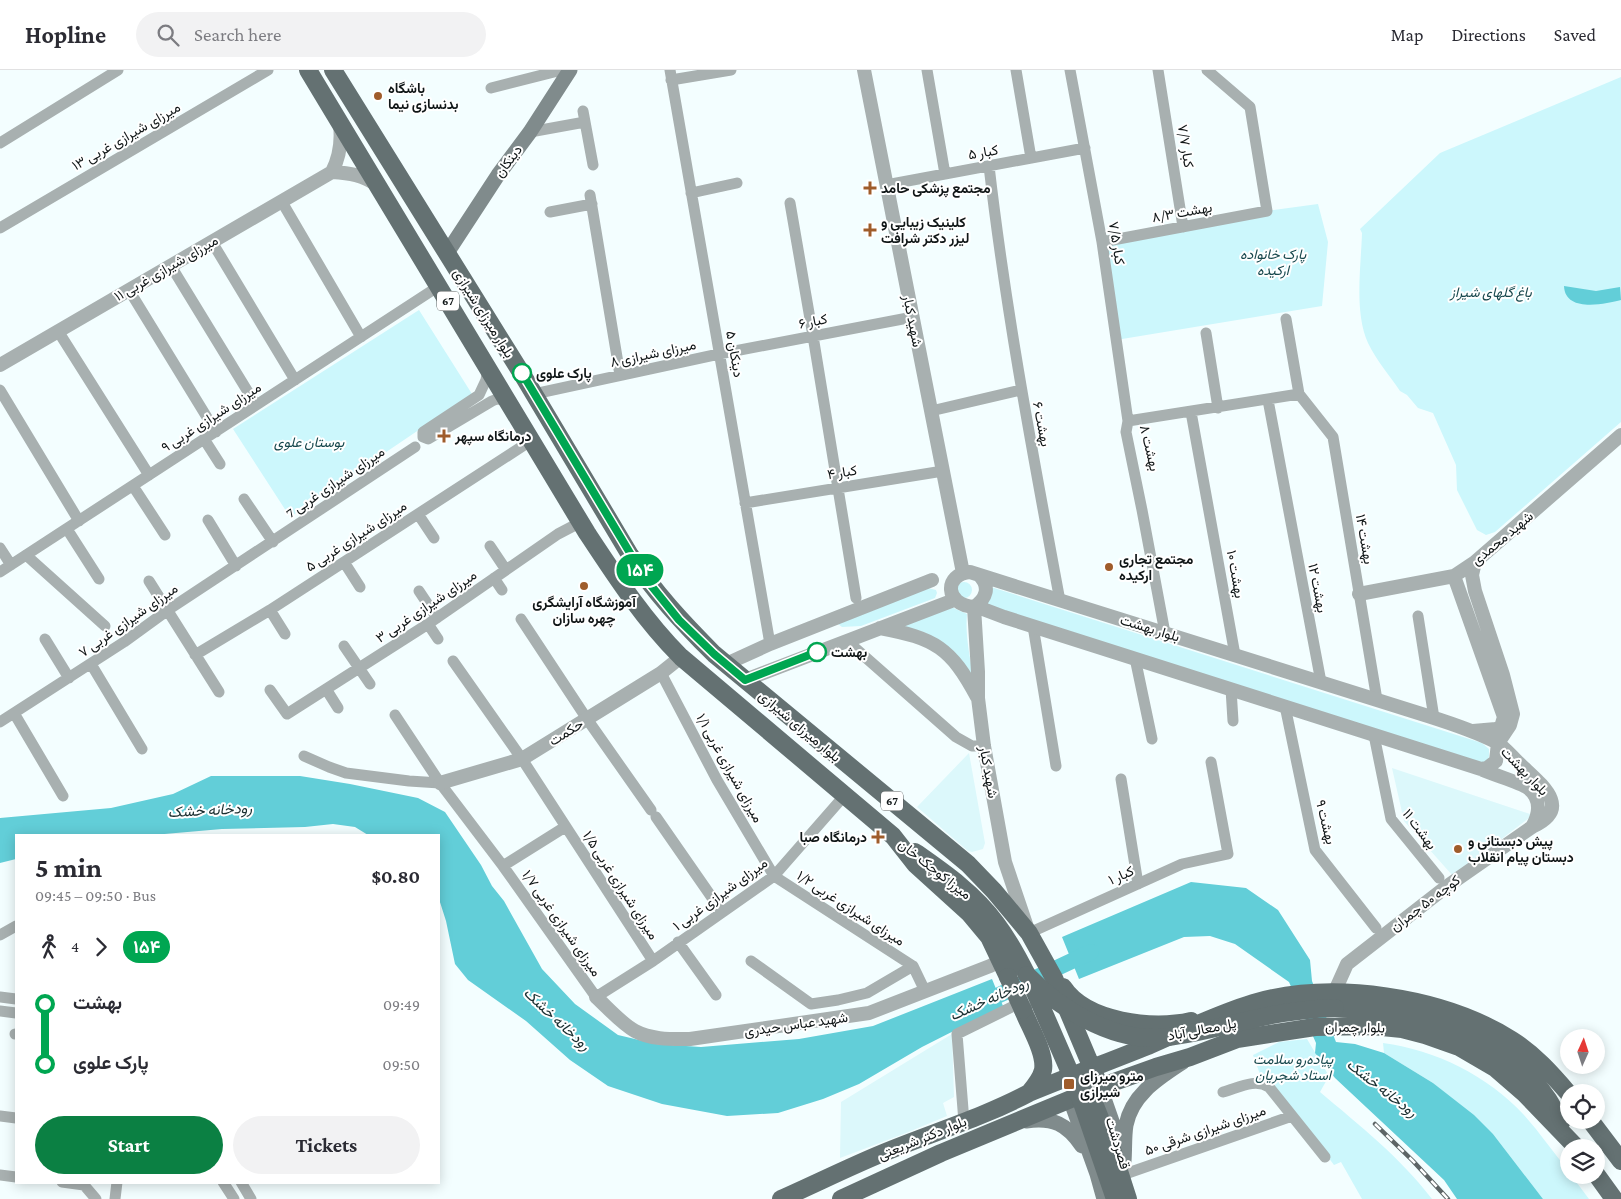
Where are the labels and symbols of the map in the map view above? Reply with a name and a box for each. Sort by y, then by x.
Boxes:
place label: باشگاه بدنسازی نیما [388,80,459,113]
marker: باشگاه بدنسازی نیما [372,90,384,102]
street label: ۱۳ میرزای شیرازی غربی [69,99,183,174]
street label: ۷/۷ کبار [1174,123,1197,169]
street label: ۵ کبار [967,141,1000,164]
street label: دینکان [491,142,526,181]
place label: مجتمع پزشکی حامد [881,180,991,198]
marker: مجتمع پزشکی حامد [863,181,877,195]
street label: بهشت ۸/۳ [1151,199,1214,226]
place label: کلینیک زیبایی و لیزر دکتر شرافت [881,214,969,247]
street label: ۷/۵ کبار [1105,220,1128,266]
marker: کلینیک زیبایی و لیزر دکتر شرافت [863,223,877,237]
street label: میرزای شیرازی غربی ۱۱ [111,232,221,305]
park label: پارک خانواده ارکیده [1240,246,1307,279]
street label: بلوار میرزای شیرازی [449,265,518,361]
park label: باغ گلهای شیراز [1449,284,1533,302]
road number: 67 [437,292,459,310]
street label: شهید کبار [899,293,926,349]
street label: ۶ کبار [797,310,829,333]
street label: ۵ دینکان [722,329,747,379]
street label: ۸ میرزای شیرازی [608,336,698,371]
marker: پارک علوی [512,363,532,383]
place label: پارک علوی [536,365,592,383]
street label: میرزای شیرازی غربی ۹ [158,379,264,456]
street label: ۶ بهشت [1029,400,1054,448]
street label: ۸ بهشت [1136,423,1163,473]
place label: درمانگاه سپهر [454,428,532,446]
marker: درمانگاه سپهر [437,429,451,443]
park label: بوستان علوی [274,434,345,451]
street label: میرزای شیرازی غربی 7 [283,443,388,522]
street label: ۴ کبار [826,462,858,483]
street label: ۵ میرزای شیرازی غربی [303,497,410,575]
street label: شهید محمدی [1468,508,1537,569]
street label: ۱۴ بهشت [1352,513,1377,565]
street label: ۱۰ بهشت [1223,549,1248,599]
place label: مجتمع تجاری ارکیده [1119,551,1194,584]
line badge: ۱۵۴ [611,554,669,586]
marker: مجتمع تجاری ارکیده [1103,561,1115,573]
street label: ۱۲ بهشت [1304,562,1331,614]
street label: ۳ میرزای شیرازی غربی [373,566,480,646]
street label: ۷ میرزای شیرازی غربی [75,580,181,661]
marker: آموزشگاه آرایشگری چهره سازان [578,580,590,592]
place label: آموزشگاه آرایشگری چهره سازان [532,594,637,628]
street label: بلوار بهشت [1118,611,1182,646]
marker: بهشت [807,642,827,662]
place label: بهشت [831,644,867,661]
street label: بلوار میرزای شیرازی [755,687,844,766]
street label: ۱/۱ میرزای شیرازی غربی [693,711,767,826]
street label: حکمت [546,715,586,749]
street label: بلوار بهشت [1497,743,1552,799]
street label: شهید کبار [975,744,1001,800]
road number: 67 [881,791,903,810]
street label: ۹ بهشت [1312,798,1339,846]
water label: رودخانه خشک [167,800,253,821]
street label: ۱۱ بهشت [1399,806,1440,853]
street label: ۱/۵ میرزای شیرازی غربی [579,828,662,943]
place label: درمانگاه صبا [799,829,867,846]
marker: درمانگاه صبا [871,830,885,844]
place label: پیش دبستانی و دبستان پیام انقلاب [1468,833,1574,867]
street label: میرزا کوچک خان [894,836,975,904]
marker: پیش دبستانی و دبستان پیام انقلاب [1452,843,1464,855]
street label: ۱ میرزای شیرازی غربی [670,854,771,934]
street label: ۱ کبار [1106,862,1137,889]
street label: ۱/۷ میرزای شیرازی غربی [518,867,605,980]
street label: ۱/۲ میرزای شیرازی غربی [794,867,908,950]
street label: کوچه ۵۰ چمران [1387,872,1464,936]
water label: رودخانه خشک [947,975,1031,1024]
water label: رودخانه خشک [520,984,593,1054]
street label: شهید عباس حیدری [743,1009,849,1040]
street label: پل معالی آباد [1166,1014,1238,1045]
street label: بلوار چمران [1325,1018,1385,1038]
north arrow [1560,1029,1605,1074]
park label: پیاده‌رو سلامت استاد شجریان [1253,1051,1334,1084]
water label: رودخانه خشک [1343,1056,1420,1121]
place label: مترو میرزای شیرازی [1080,1068,1144,1101]
marker: مترو میرزای شیرازی [1062,1077,1076,1091]
street label: ۵۰ میرزای شیرازی شرقی [1142,1102,1268,1159]
street label: بلوار دکتر شریعتی [875,1113,969,1164]
street label: قصردشت [1102,1115,1133,1171]

